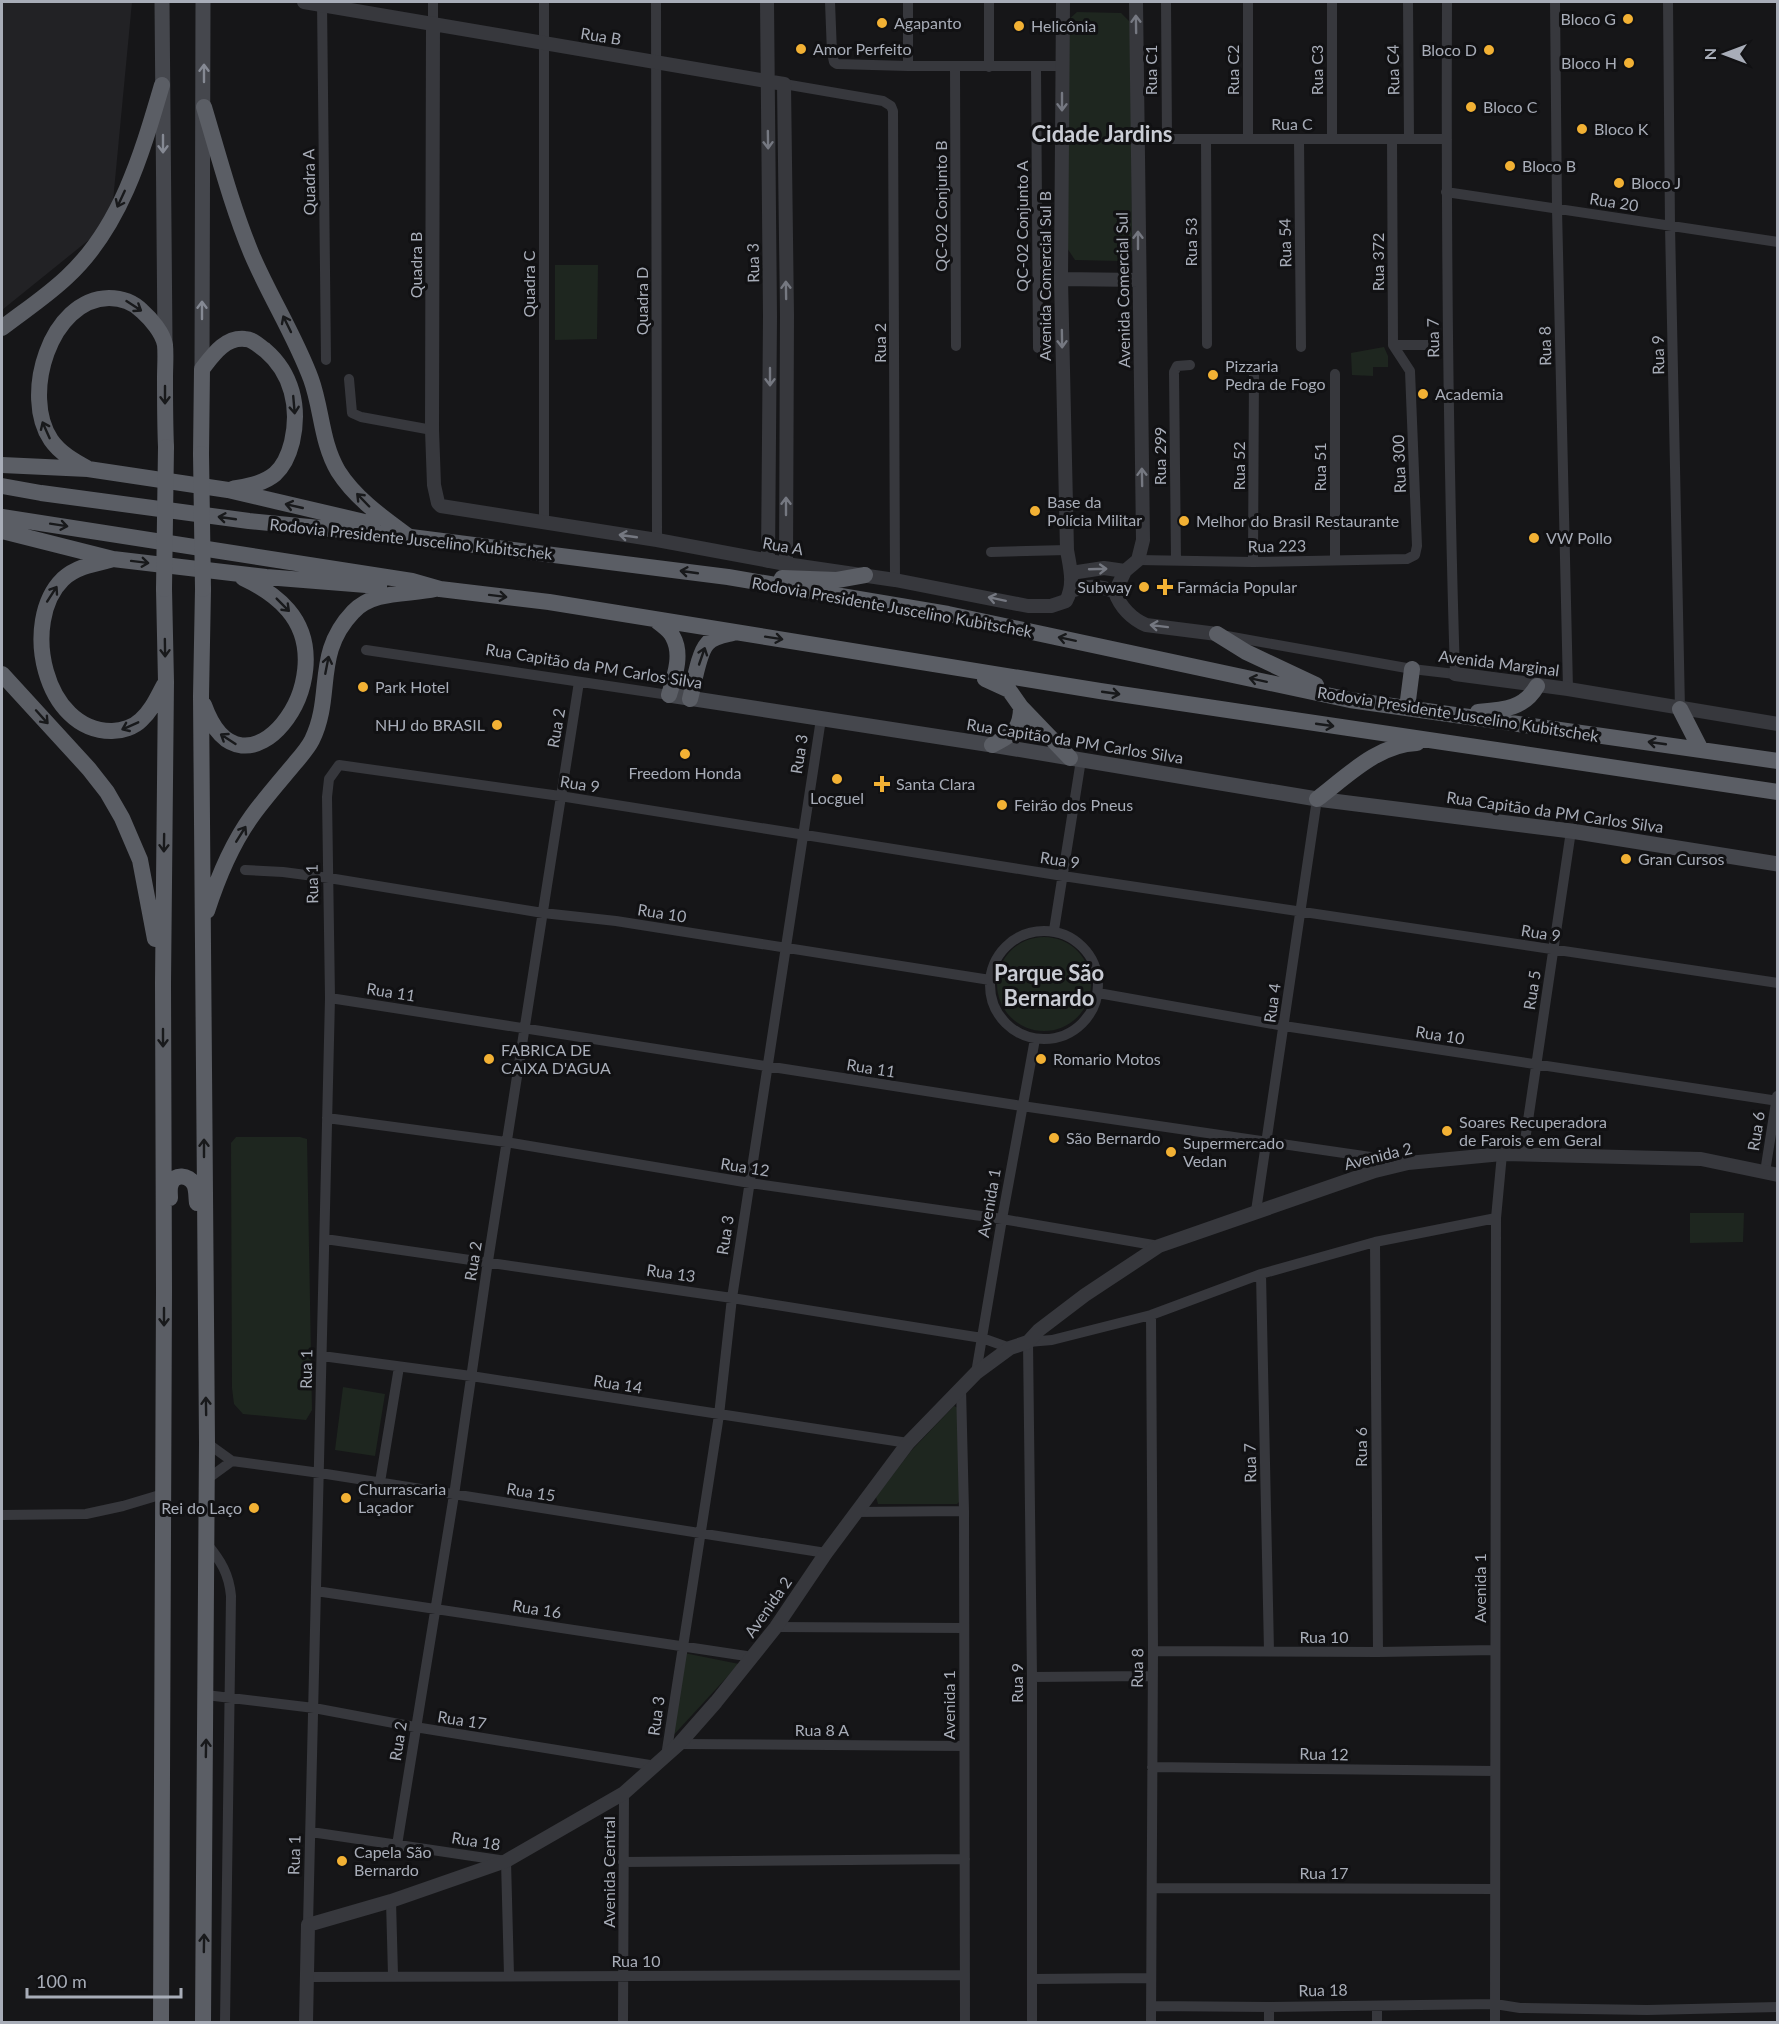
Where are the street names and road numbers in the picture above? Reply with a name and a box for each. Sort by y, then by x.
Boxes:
street label: Rua B [579,23,623,48]
street label: Rua C1 [1141,45,1160,95]
street label: Rua C2 [1223,45,1242,95]
street label: Rua C3 [1307,45,1326,95]
street label: Rua C4 [1383,45,1402,95]
street label: Rua C [1271,114,1313,133]
street label: QC-02 Conjunto B [931,140,950,272]
street label: Quadra A [298,148,319,215]
street label: QC-02 Conjunto A [1012,160,1031,292]
street label: Rua 20 [1588,188,1640,215]
street label: Avenida Comercial Sul B [1035,191,1054,361]
street label: Avenida Comercial Sul [1112,212,1133,368]
street label: Rua 53 [1181,217,1200,267]
street label: Rua 54 [1275,218,1294,268]
street label: Quadra B [406,232,425,298]
street label: Rua 372 [1368,233,1387,291]
street label: Rua 3 [743,243,762,283]
street label: Quadra C [519,250,538,317]
street label: Quadra D [632,267,651,335]
street label: Rua 7 [1423,318,1442,358]
street label: Rua 2 [870,323,889,363]
street label: Rua 8 [1535,326,1554,366]
street label: Rua 9 [1648,335,1667,375]
street label: Rua 299 [1150,427,1169,485]
street label: Rua 300 [1388,434,1409,494]
street label: Rua 52 [1229,441,1248,491]
street label: Rua 51 [1310,442,1329,492]
street label: Rodovia Presidente Juscelino Kubitschek [269,514,554,563]
street label: Rua A [761,533,805,558]
street label: Rua 223 [1248,535,1306,556]
street label: Rodovia Presidente Juscelino Kubitschek [750,572,1035,641]
street label: Rua Capitão da PM Carlos Silva [484,639,704,692]
street label: Avenida Marginal [1438,646,1561,679]
street label: Rodovia Presidente Juscelino Kubitschek [1316,682,1601,745]
street label: Rua 2 [543,707,568,749]
street label: Rua Capitão da PM Carlos Silva [965,714,1185,767]
street label: Rua 3 [786,733,811,775]
street label: Rua 9 [559,771,601,796]
street label: Rua Capitão da PM Carlos Silva [1445,787,1665,836]
street label: Rua 9 [1039,847,1081,872]
street label: Rua 1 [302,864,321,904]
street label: Rua 10 [636,899,688,926]
street label: Rua 9 [1520,920,1562,945]
street label: Rua 5 [1519,969,1544,1011]
street label: Rua 11 [365,978,417,1005]
street label: Rua 4 [1259,982,1284,1024]
street label: Rua 10 [1414,1021,1466,1048]
street label: Rua 11 [845,1054,897,1081]
street label: Rua 6 [1743,1110,1768,1152]
street label: Avenida 2 [1342,1138,1414,1173]
street label: Rua 12 [719,1153,771,1180]
street label: Avenida 1 [973,1167,1004,1239]
street label: Rua 3 [712,1214,737,1256]
street label: Rua 2 [460,1240,485,1282]
street label: Rua 13 [645,1260,697,1285]
street label: Rua 1 [296,1349,315,1389]
street label: Rua 14 [592,1370,644,1397]
street label: Rua 6 [1351,1427,1370,1467]
street label: Rua 7 [1240,1443,1259,1483]
street label: Rua 15 [505,1478,557,1505]
street label: Avenida 1 [1470,1553,1489,1623]
street label: Avenida 2 [740,1573,795,1641]
street label: Rua 16 [511,1595,563,1622]
street label: Rua 10 [1299,1627,1349,1646]
street label: Rua 8 [1127,1648,1146,1688]
street label: Rua 9 [1007,1663,1026,1703]
street label: Avenida 1 [939,1670,958,1740]
street label: Rua 3 [643,1695,668,1737]
street label: Rua 17 [436,1706,488,1733]
street label: Rua 2 [385,1720,410,1762]
street label: Rua 8 A [795,1720,849,1739]
street label: Rua 12 [1299,1744,1349,1763]
street label: Avenida Central [599,1816,618,1928]
street label: Rua 18 [450,1827,502,1854]
street label: Rua 1 [283,1835,304,1875]
street label: Rua 17 [1299,1863,1349,1882]
street label: Rua 10 [611,1951,661,1970]
street label: Rua 18 [1298,1980,1348,1999]

